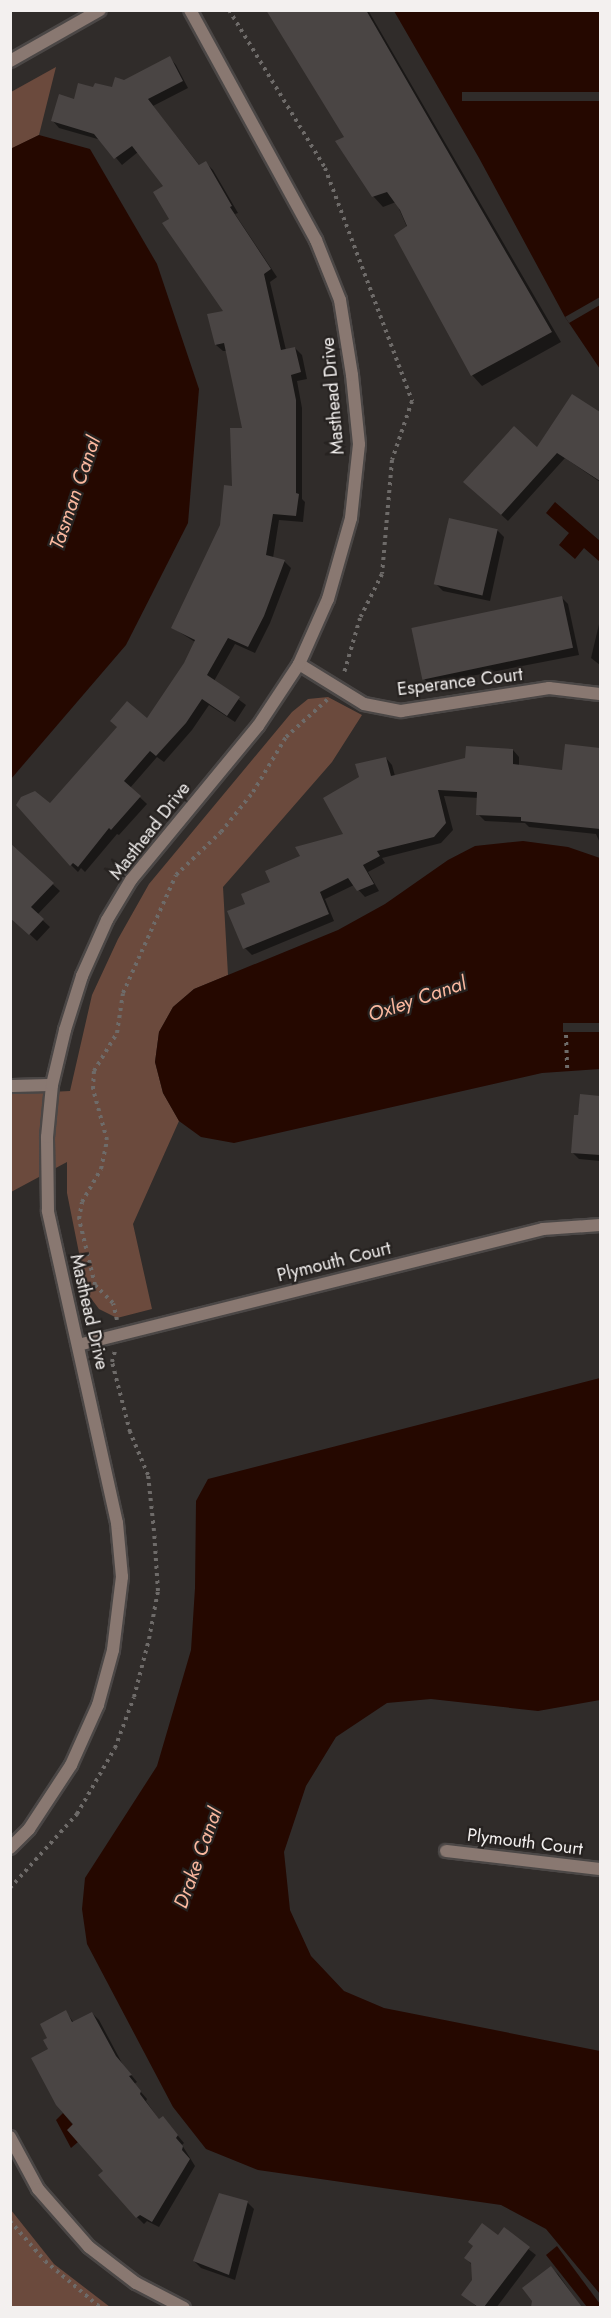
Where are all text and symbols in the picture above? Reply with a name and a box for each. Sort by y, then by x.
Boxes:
street label: Masthead Drive [317,336,349,456]
water label: Tasman Canal [44,433,106,553]
street label: Esperance Court [396,664,524,700]
street label: Masthead Drive [105,778,195,884]
water label: Oxley Canal [365,971,469,1027]
street label: Plymouth Court [275,1237,393,1287]
street label: Masthead Drive [65,1252,113,1372]
water label: Drake Canal [169,1804,227,1912]
street label: Plymouth Court [466,1824,584,1860]

